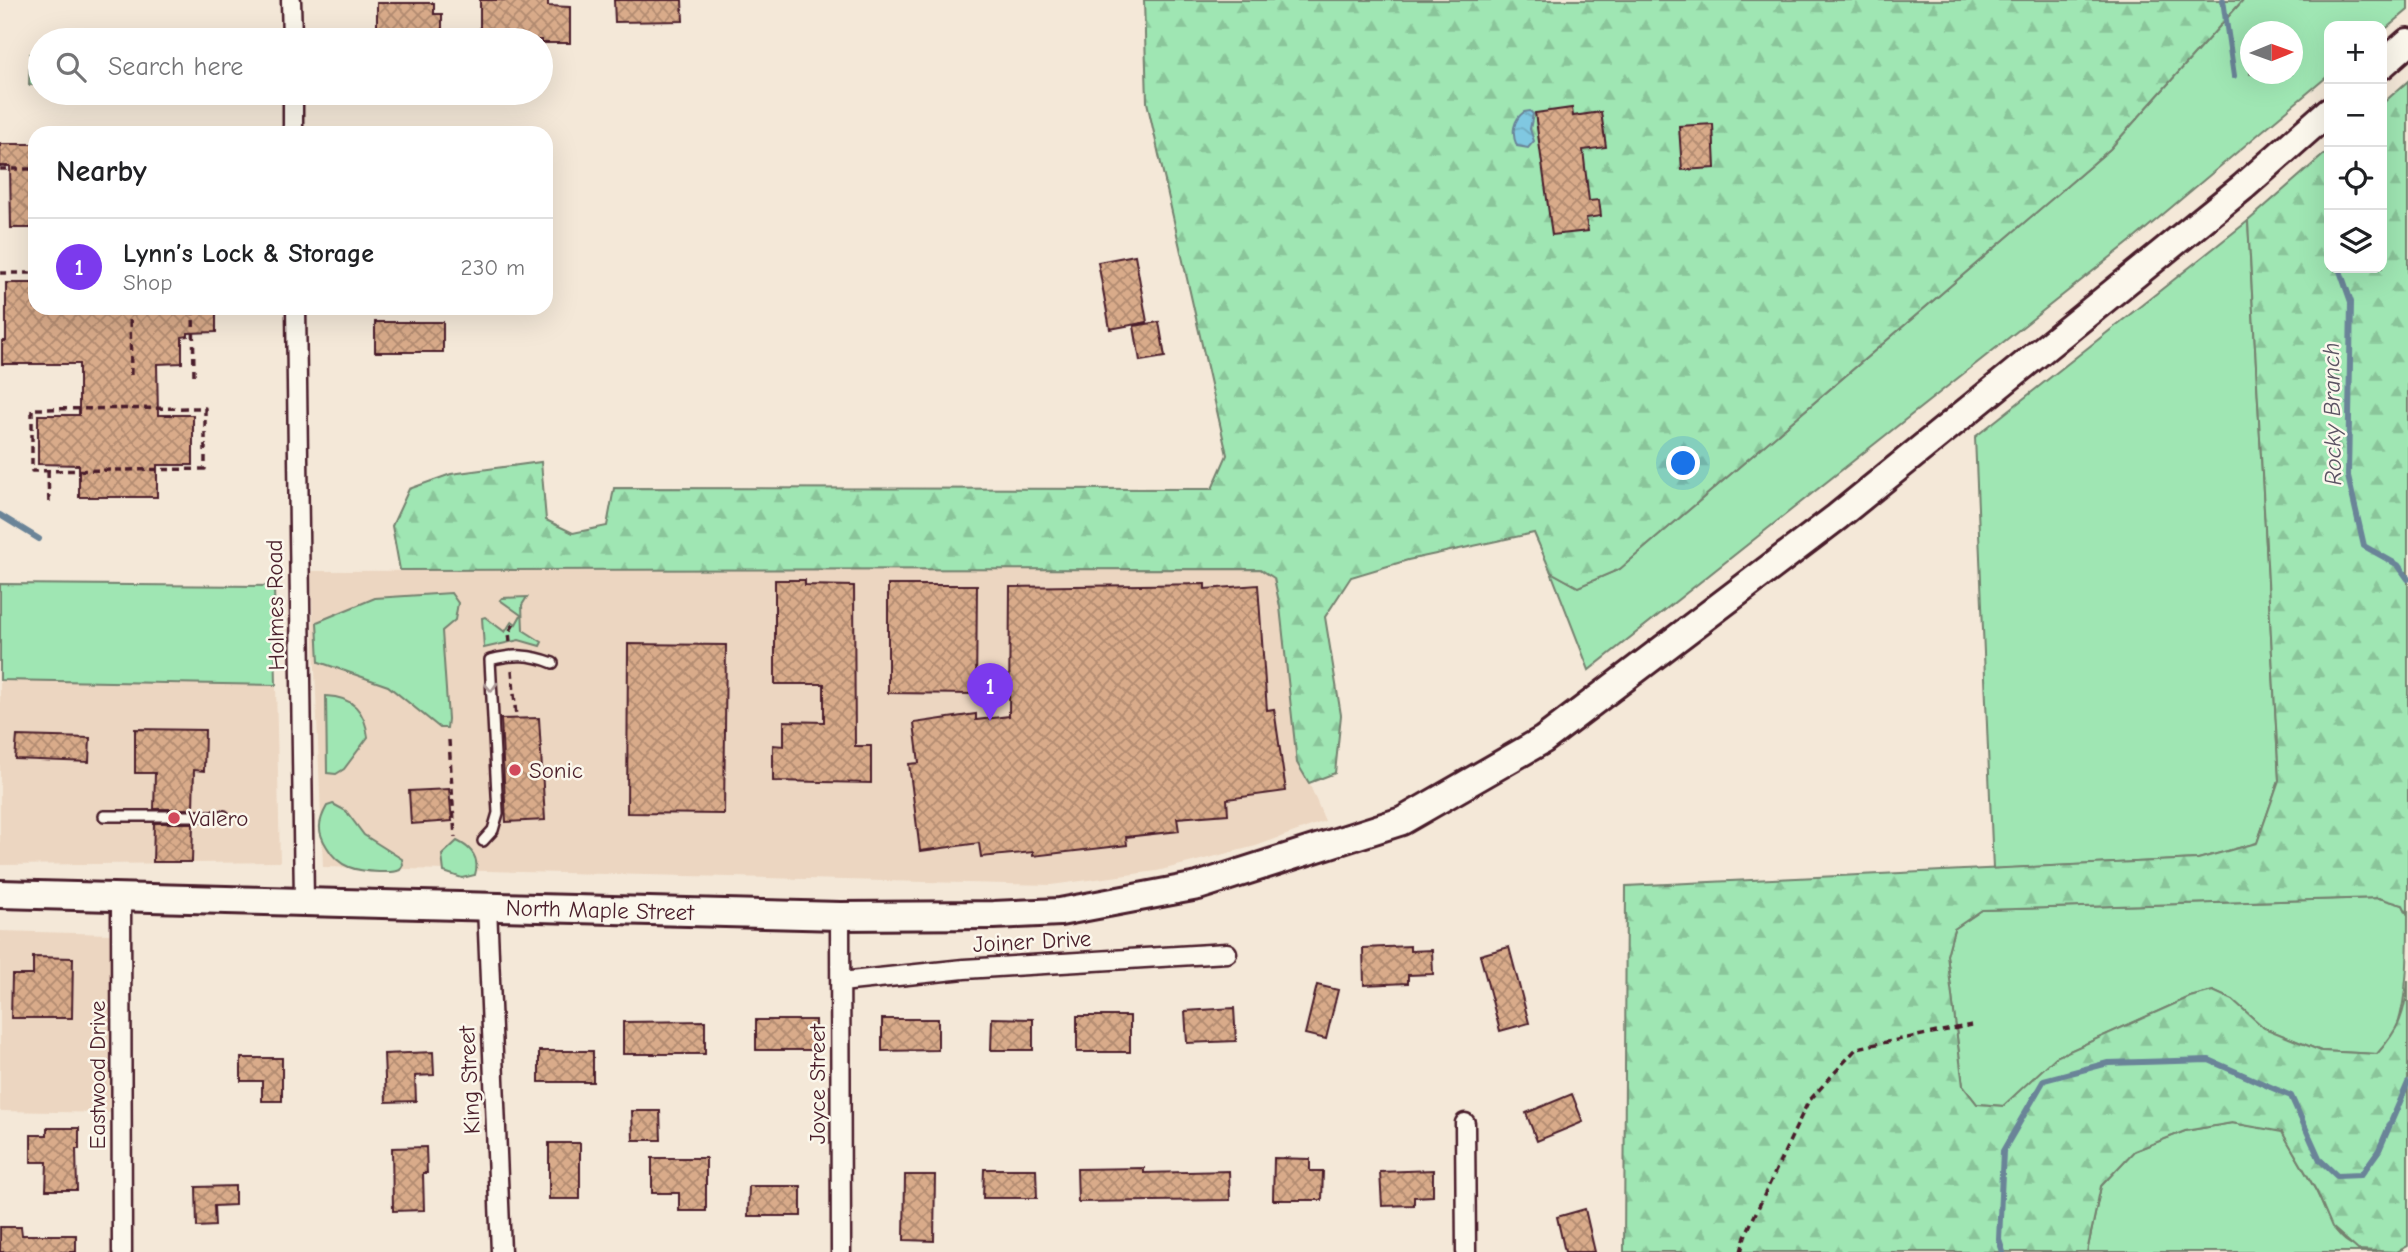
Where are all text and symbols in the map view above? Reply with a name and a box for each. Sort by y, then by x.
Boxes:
north arrow [2240,21,2303,84]
map controls [2324,21,2387,273]
button: + [2324,21,2387,84]
search box [28,28,553,105]
icon: search [52,48,90,86]
text: Search here [108,52,243,82]
button: − [2324,84,2387,147]
button: locate [2324,147,2387,210]
text: Nearby [56,154,147,189]
button: layers [2324,210,2387,273]
text: Lynn’s Lock & Storage [123,239,374,269]
text: 1 [74,254,84,281]
text: 230 m [461,254,525,281]
text: Shop [123,269,172,296]
water label: Rocky Branch [2317,342,2347,486]
your location [1666,446,1700,480]
street label: Holmes Road [261,539,290,671]
pin: 1 [967,663,1013,721]
one-way arrow [484,682,499,693]
place label: Sonic [529,757,583,784]
marker: Sonic [507,762,523,778]
place label: Valero [188,805,248,832]
marker: Valero [166,810,182,826]
street label: North Maple Street [505,894,696,926]
street label: Joiner Drive [972,925,1092,958]
street label: Eastwood Drive [84,1001,111,1149]
street label: Joyce Street [804,1022,831,1144]
street label: King Street [453,1024,486,1135]

